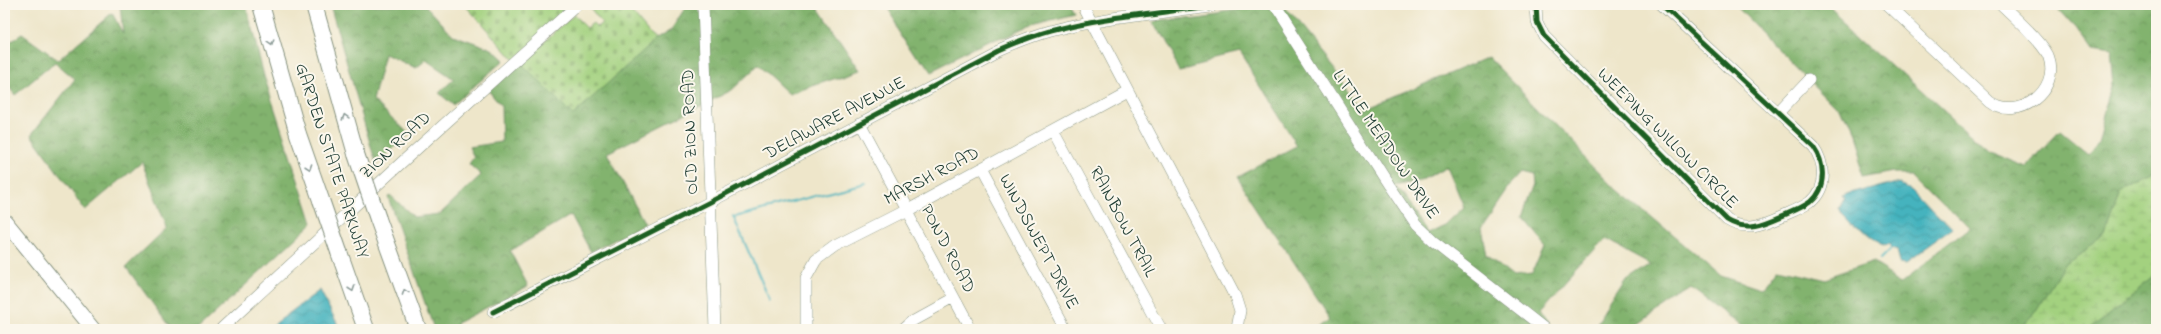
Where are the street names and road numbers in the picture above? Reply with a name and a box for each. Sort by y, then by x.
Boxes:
street label: GARDEN STATE PARKWAY [287,60,375,263]
street label: WEEPING WILLOW CIRCLE [1590,62,1744,216]
street label: LITTLE MEADOW DRIVE [1325,65,1445,225]
street label: OLD ZION ROAD [676,69,706,195]
street label: DELAWARE AVENUE [759,71,911,168]
street label: ZION ROAD [355,106,437,186]
street label: MARSH ROAD [880,141,984,213]
street label: RAINBOW TRAIL [1082,162,1162,282]
street label: WINDSWEPT DRIVE [991,170,1085,314]
street label: POND ROAD [913,200,981,298]

